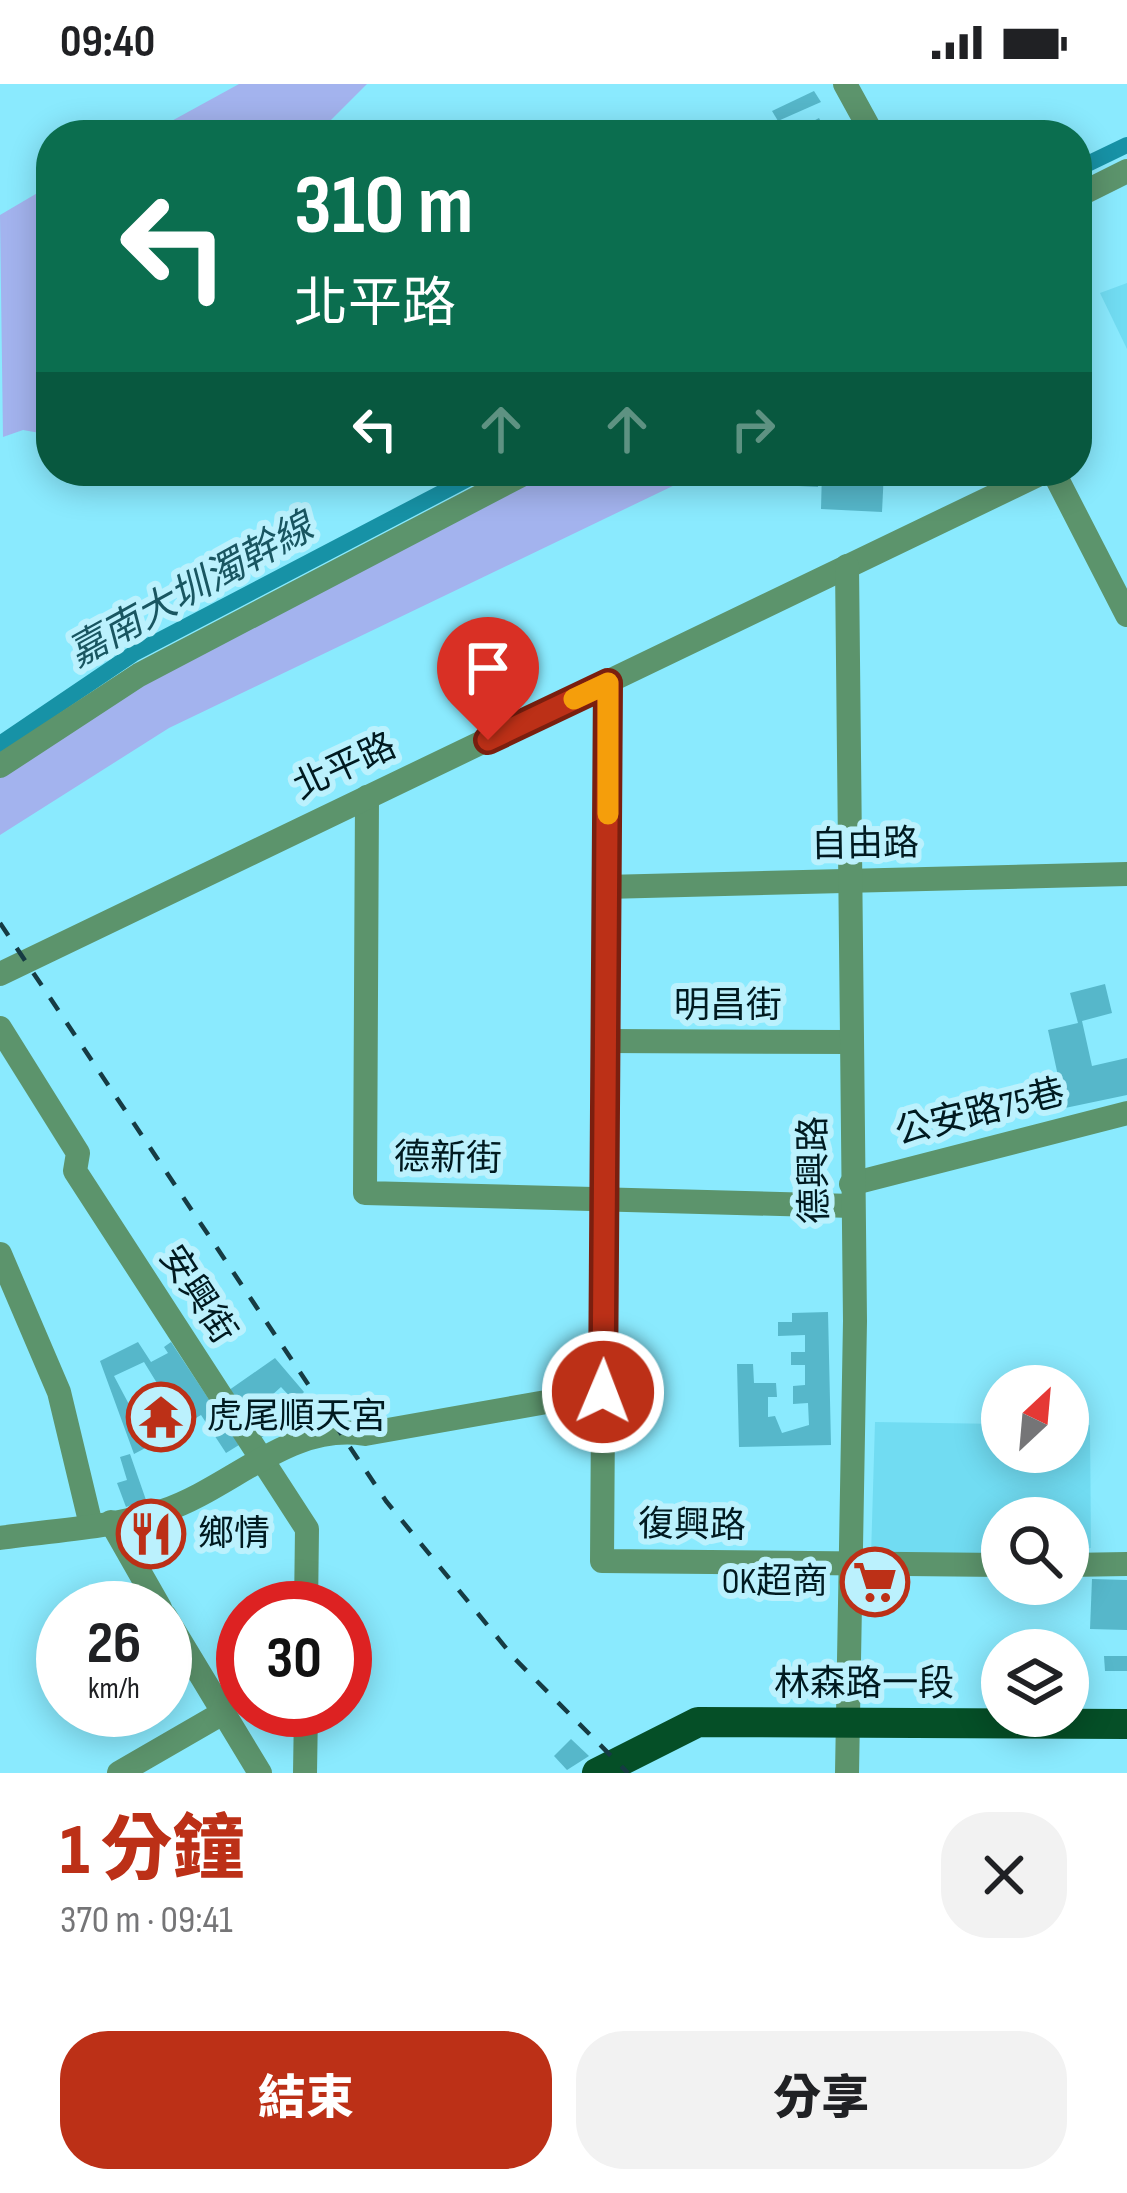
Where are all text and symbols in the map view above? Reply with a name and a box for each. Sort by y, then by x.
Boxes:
text: 09:40 [60,15,155,70]
text: 310 m [294,156,473,257]
icon: left [96,168,252,324]
text: 北平路 [294,272,456,337]
icon: left [342,396,408,462]
icon: ahead [468,396,534,462]
icon: ahead [594,396,660,462]
icon: right [720,396,786,462]
water label: 嘉南大圳濁幹線 [60,502,325,678]
pin [437,617,539,740]
icon: arrive [455,635,521,701]
street label: 北平路 [287,725,403,809]
street label: 自由路 [811,823,919,867]
street label: 明昌街 [674,985,782,1028]
street label: 公安路75巷 [891,1071,1069,1155]
street label: 德興路 [793,1116,837,1224]
street label: 德新街 [394,1137,502,1181]
street label: 安興街 [150,1238,244,1352]
position arrow [540,1329,666,1455]
north arrow [981,1365,1089,1473]
map controls [981,1365,1089,1737]
temple icon: 虎尾順天宮 [126,1382,196,1452]
place label: 虎尾順天宮 [207,1396,387,1439]
button: search [981,1497,1089,1605]
restaurant icon: 鄉情 [116,1499,186,1569]
street label: 復興路 [638,1504,746,1548]
place label: 鄉情 [198,1513,270,1556]
supermarket icon: OK超商 [840,1547,910,1617]
place label: OK超商 [722,1561,828,1604]
speed limit sign: 30 [216,1581,372,1737]
text: 26 [87,1608,141,1680]
button: layers [981,1629,1089,1737]
street label: 林森路一段 [774,1663,954,1706]
text: km/h [88,1671,140,1707]
text: 1 分鐘 [60,1808,245,1895]
button: close [941,1812,1067,1938]
text: 370 m · 09:41 [60,1897,233,1944]
button: 結束 [60,2031,552,2169]
button: 分享 [576,2031,1067,2169]

